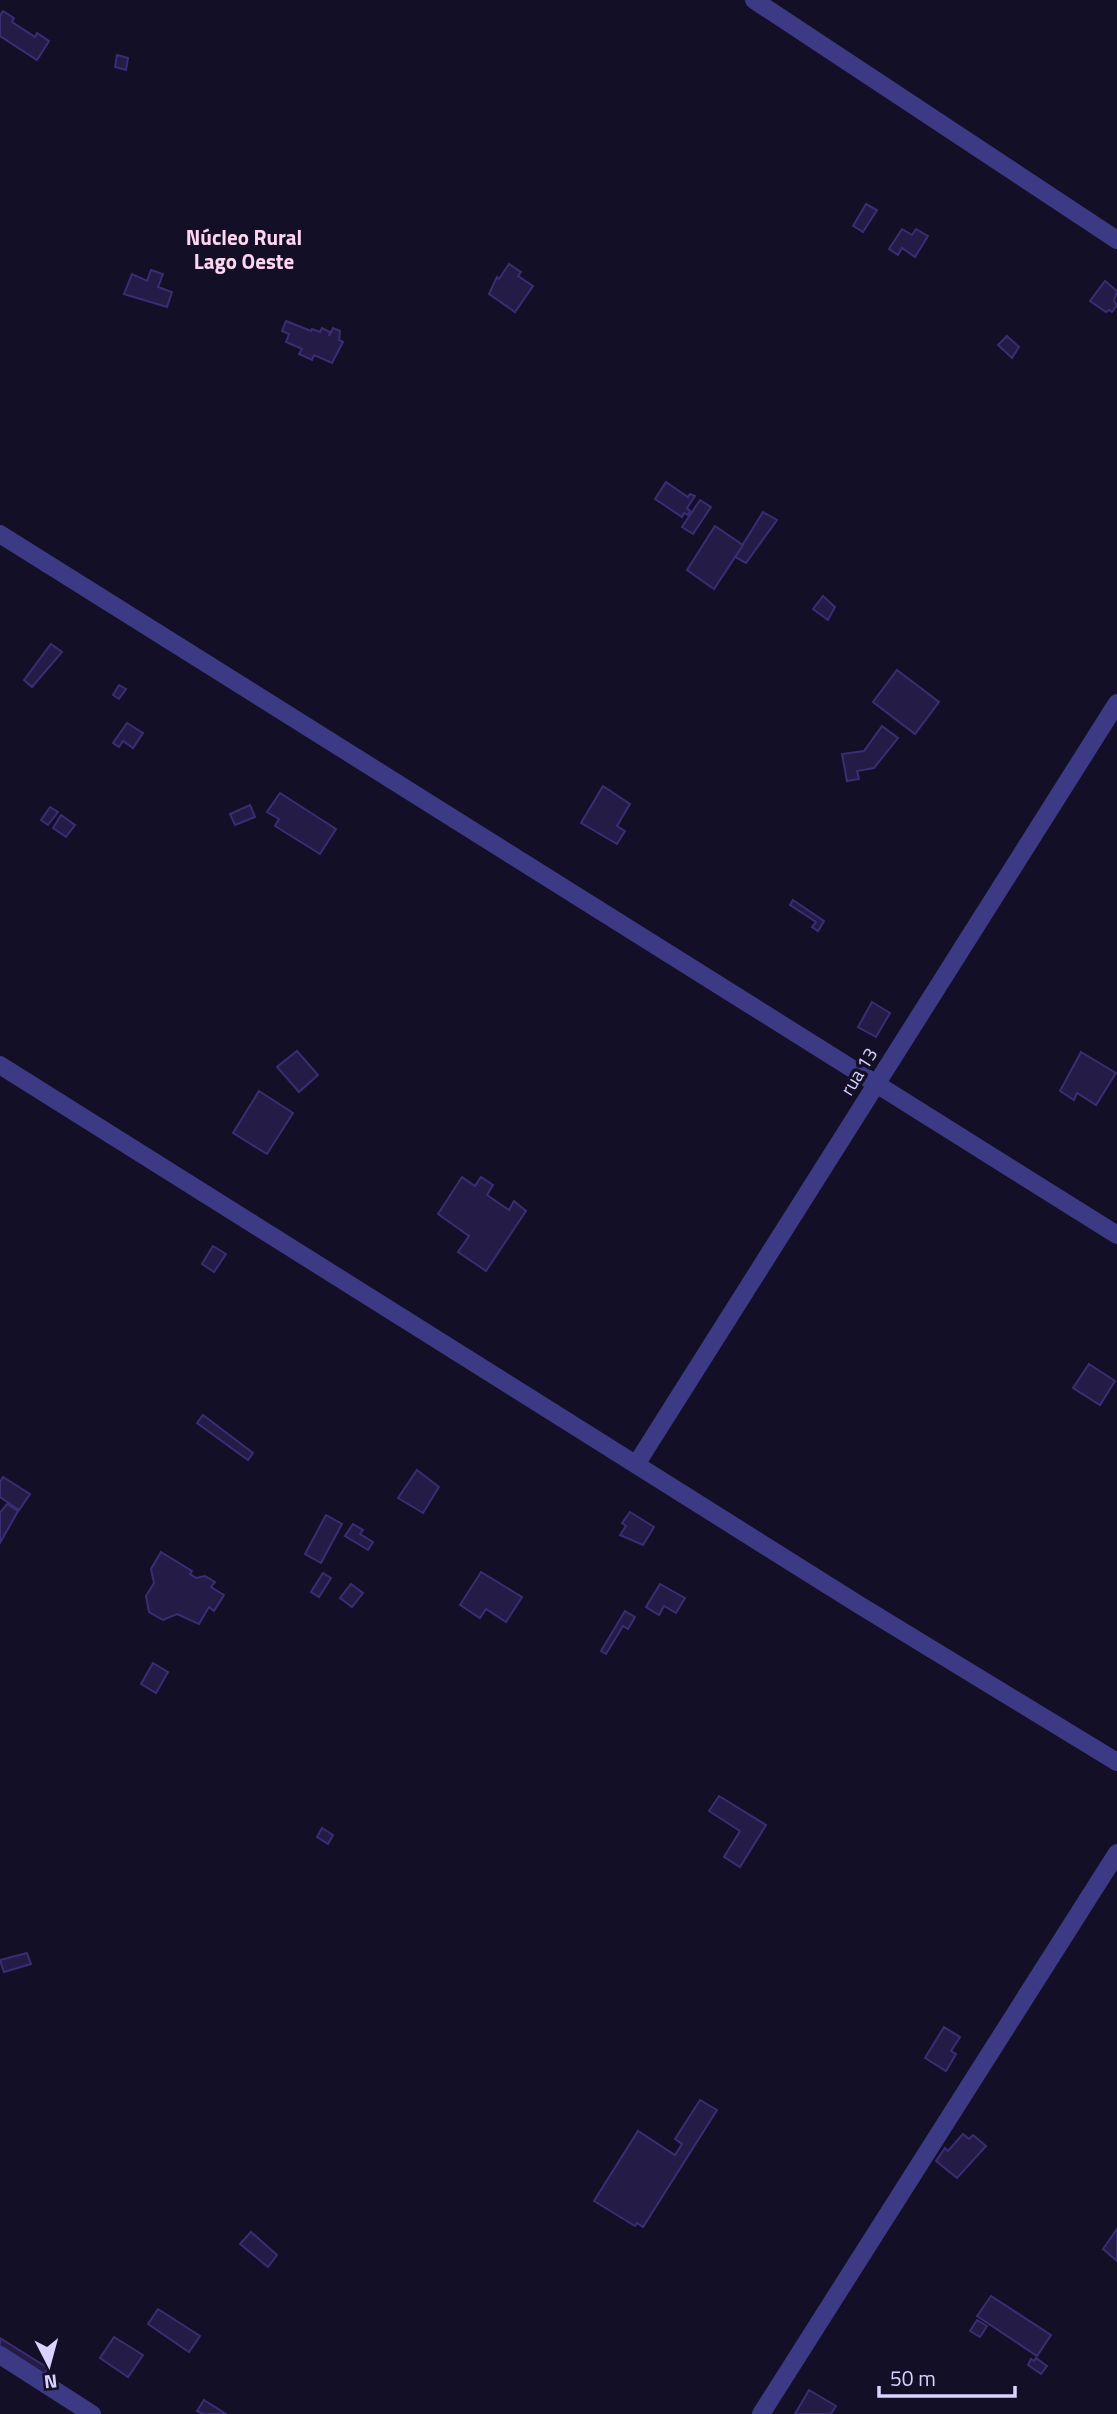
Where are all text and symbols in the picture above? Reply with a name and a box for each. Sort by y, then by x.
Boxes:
district label: Núcleo Rural Lago Oeste [186,221,302,277]
street label: rua 13 [832,1041,884,1101]
north arrow [14,2330,84,2400]
scale bar [879,2354,1016,2398]
text: 50 m [890,2362,936,2394]
text: N [43,2367,59,2398]

